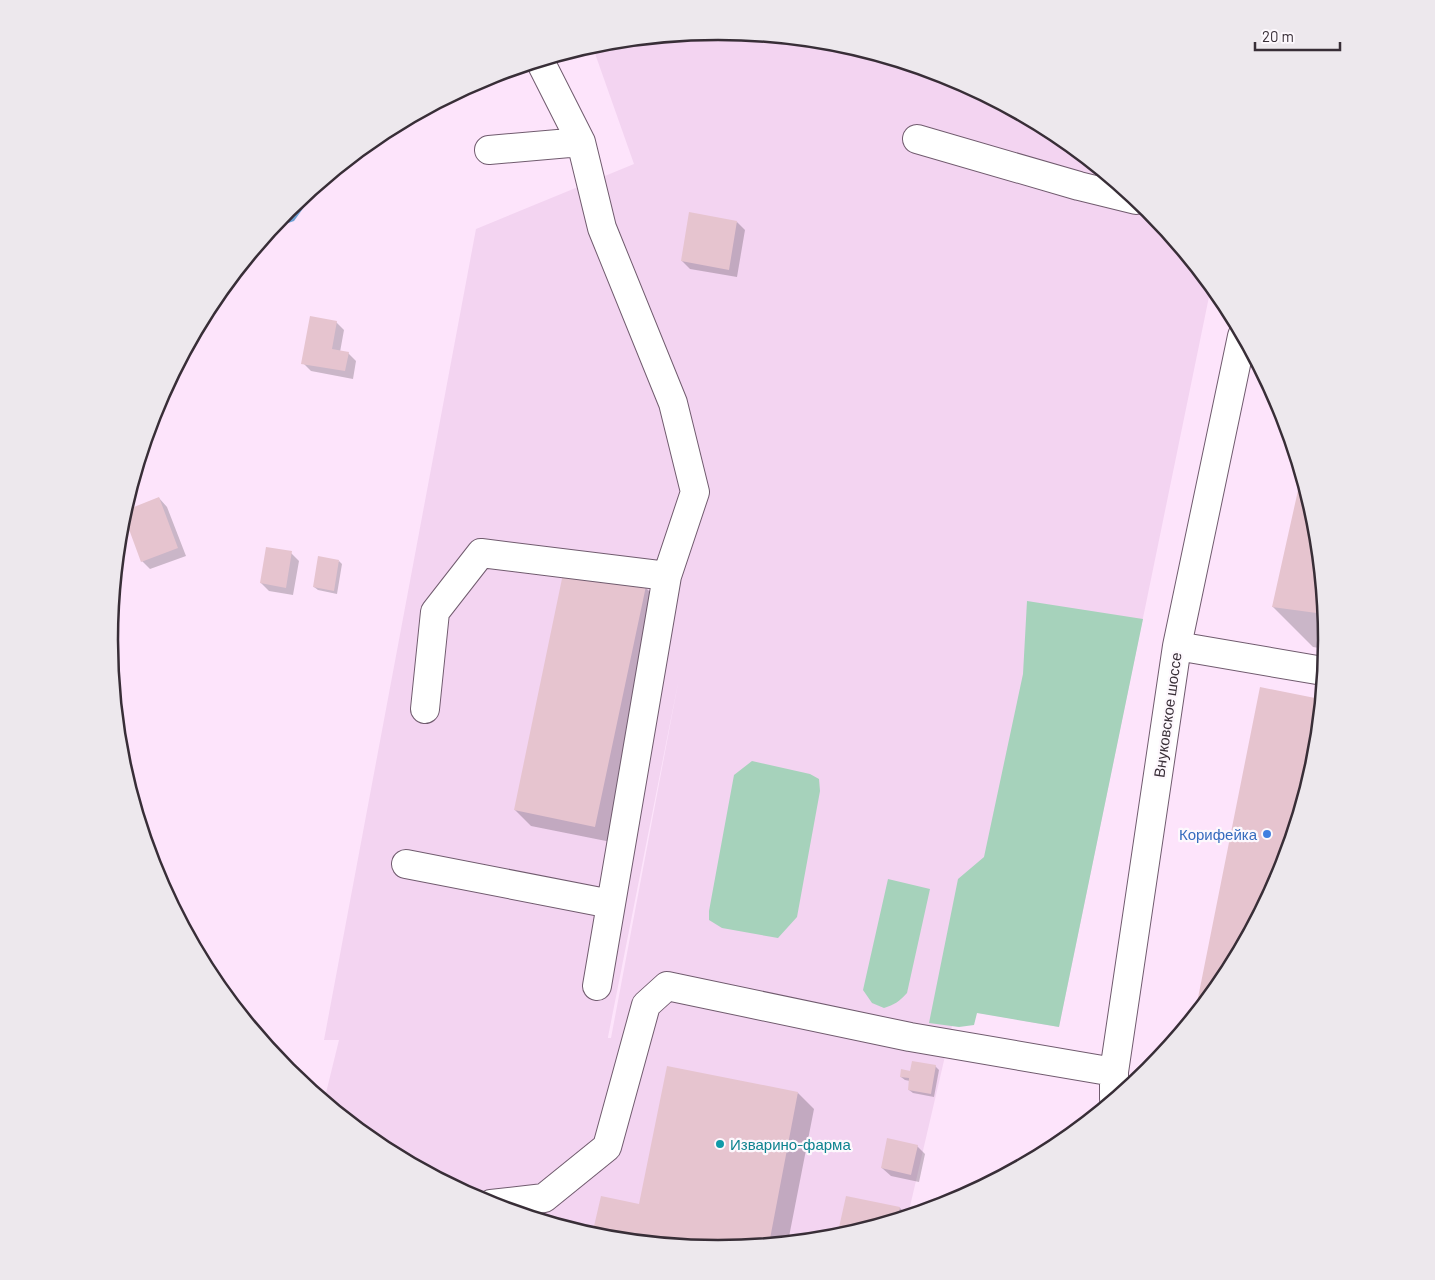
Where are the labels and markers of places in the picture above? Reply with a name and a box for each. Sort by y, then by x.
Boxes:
place label: Корифейка [1179,825,1258,843]
marker: Корифейка [1261,828,1273,840]
place label: Изварино-фарма [730,1135,851,1153]
marker: Изварино-фарма [714,1138,726,1150]

